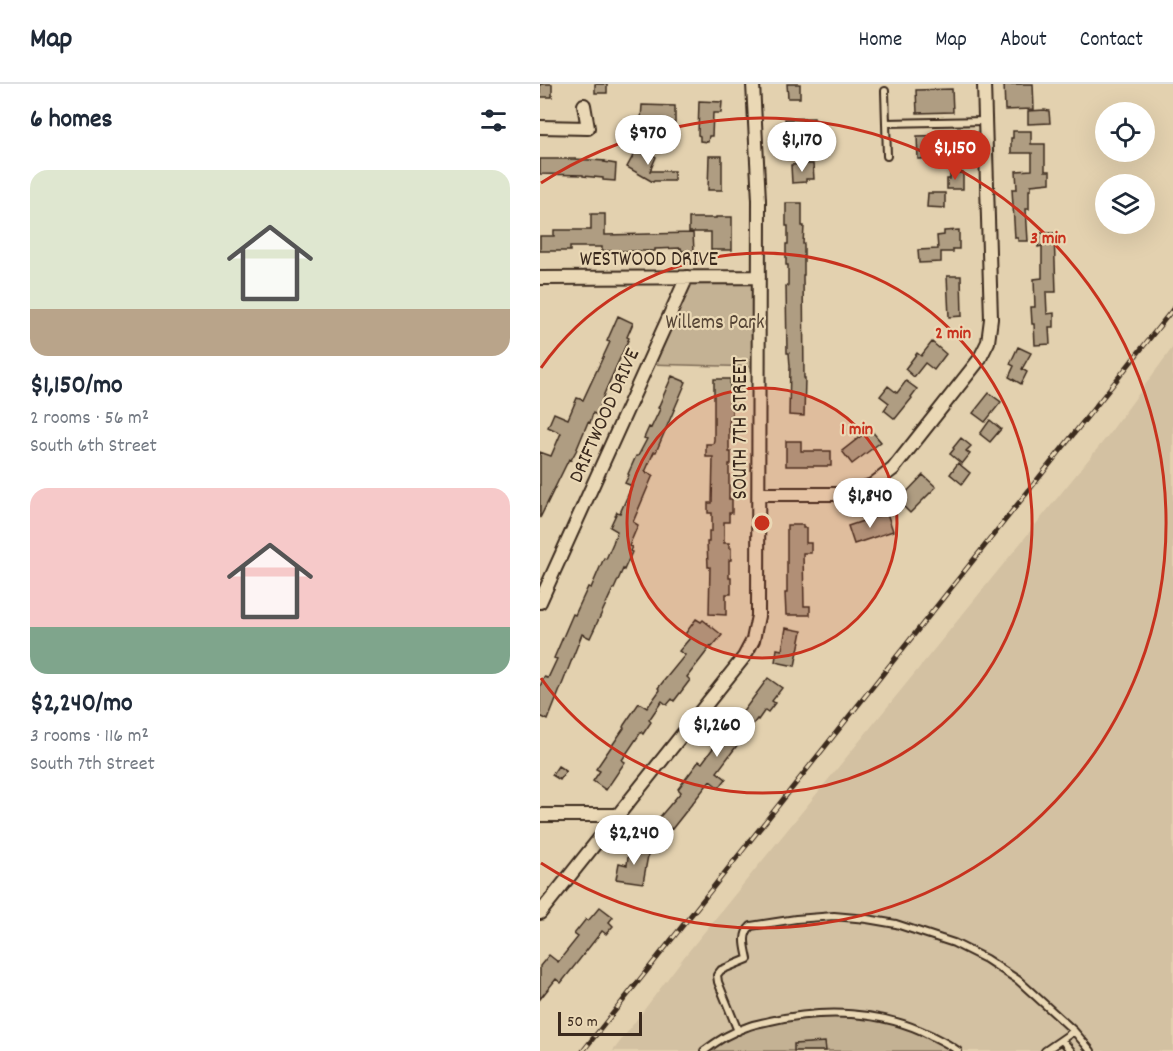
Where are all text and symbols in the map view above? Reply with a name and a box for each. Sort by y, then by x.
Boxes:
text: Map [30,21,72,61]
text: Home [858,26,902,56]
text: Map [935,26,967,56]
text: About [1000,26,1047,56]
text: Contact [1080,26,1143,56]
text: 6 homes [30,102,112,139]
map controls [1095,102,1155,234]
button: locate [1095,102,1155,162]
icon: filters [477,104,510,137]
pin: $970 [612,115,684,166]
text: $970 [629,120,667,148]
pin: $1,170 [753,122,851,173]
text: $1,170 [781,127,823,155]
pin: $1,150 [906,130,1004,181]
text: $1,150 [934,135,976,163]
button: layers [1095,174,1155,234]
icon: home [216,209,324,317]
text: 3 min [1030,227,1066,252]
street label: WESTWOOD DRIVE [580,246,719,276]
park label: Willems Park [666,309,765,339]
text: 2 min [935,322,971,347]
street label: DRIFTWOOD DRIVE [563,344,649,488]
street label: SOUTH 7TH STREET [727,356,757,499]
text: $1,150/mo [30,368,123,405]
text: 2 rooms · 56 m² [30,405,149,433]
text: 1 min [841,418,873,443]
text: South 6th Street [30,433,157,461]
pin: $1,840 [821,478,919,529]
text: $1,840 [847,483,893,511]
centre of rings [752,513,772,533]
icon: home [216,527,324,635]
text: $2,240/mo [30,686,133,723]
pin: $1,260 [668,707,766,758]
text: $1,260 [693,712,741,740]
text: 3 rooms · 116 m² [30,723,149,751]
text: South 7th Street [30,751,155,779]
pin: $2,240 [585,815,683,866]
text: $2,240 [609,820,659,848]
scale bar [558,1009,642,1036]
text: 50 m [567,1011,598,1034]

